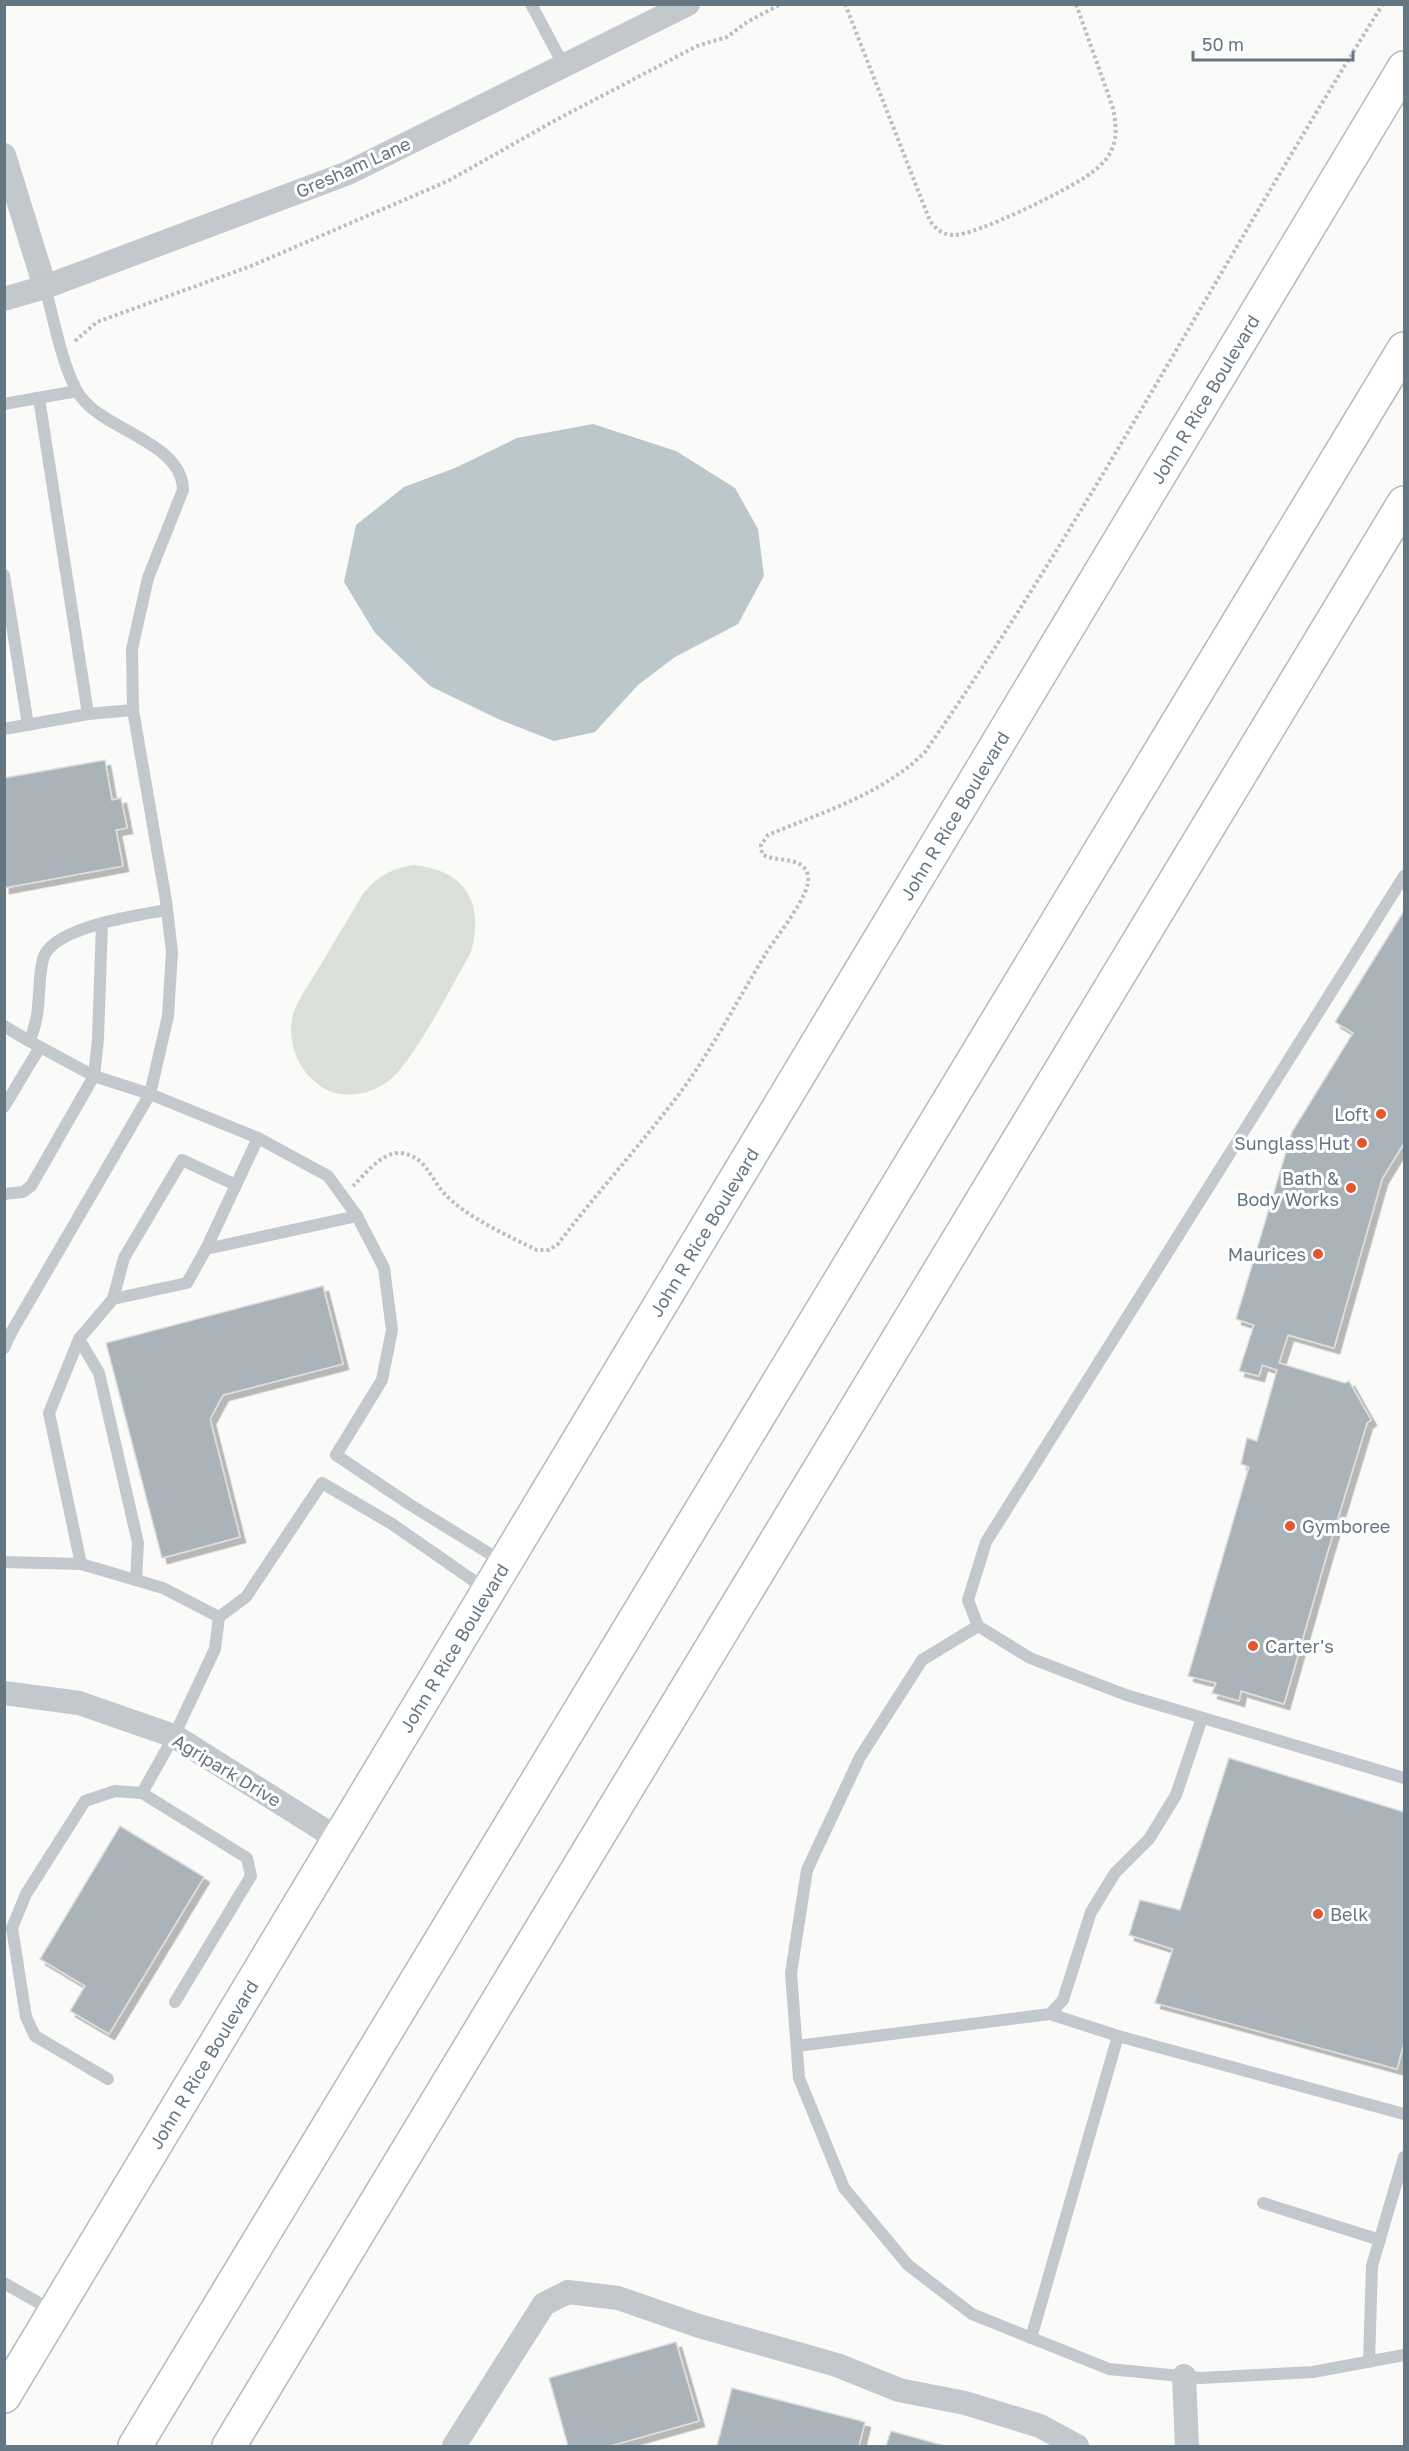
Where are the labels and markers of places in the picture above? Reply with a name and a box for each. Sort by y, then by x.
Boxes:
place label: Loft [1334,1103,1369,1125]
marker: Loft [1374,1107,1388,1121]
place label: Sunglass Hut [1234,1132,1350,1154]
marker: Sunglass Hut [1355,1136,1369,1150]
place label: Bath & Body Works [1236,1167,1339,1210]
marker: Bath & Body Works [1344,1181,1358,1195]
place label: Maurices [1228,1243,1306,1265]
marker: Maurices [1311,1247,1325,1261]
place label: Gymboree [1302,1515,1390,1537]
marker: Gymboree [1283,1519,1297,1533]
place label: Carter's [1265,1635,1334,1657]
marker: Carter's [1246,1639,1260,1653]
place label: Belk [1330,1903,1368,1925]
marker: Belk [1311,1907,1325,1921]

